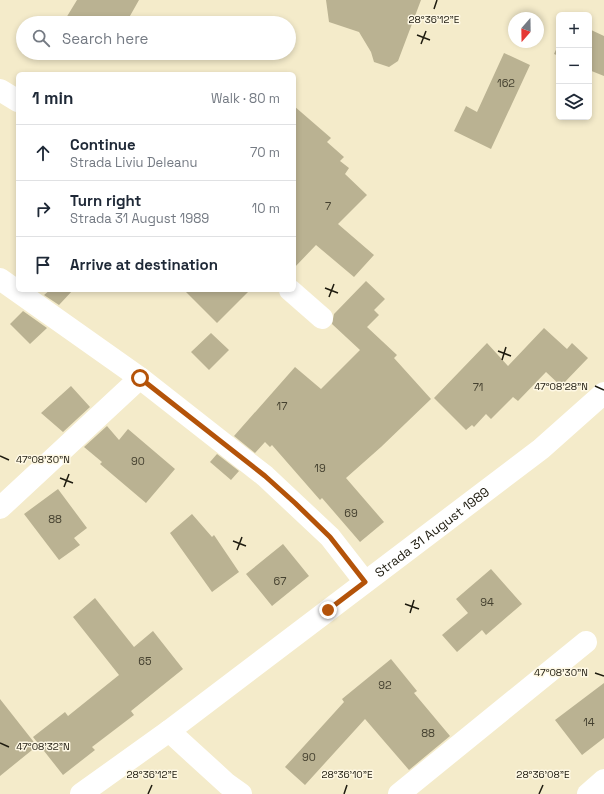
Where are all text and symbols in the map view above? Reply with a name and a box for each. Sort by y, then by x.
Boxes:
north arrow [508,12,544,48]
map controls [556,12,592,120]
button: + [556,12,592,48]
text: 28°36'12"E [409,13,460,26]
search box [16,16,296,60]
icon: search [30,27,52,49]
text: Search here [62,29,148,48]
button: − [556,48,592,84]
house number: 162 [497,76,515,90]
button: layers [556,84,592,120]
text: 1 min [32,87,74,109]
text: Walk · 80 m [211,90,280,107]
text: Continue [70,135,136,154]
icon: ahead [32,142,54,164]
text: 70 m [250,144,280,161]
text: Strada Liviu Deleanu [70,154,197,171]
text: Turn right [70,191,141,210]
icon: right [32,198,54,220]
house number: 7 [325,199,331,213]
text: 10 m [252,200,280,217]
text: Strada 31 August 1989 [70,210,209,227]
icon: arrive [32,254,54,276]
text: Arrive at destination [70,255,218,274]
route start [131,369,149,387]
house number: 71 [473,380,483,394]
text: 47°08'28"N [534,380,588,393]
house number: 17 [277,399,287,413]
text: 47°08'30"N [16,453,70,466]
house number: 90 [131,454,145,468]
house number: 19 [314,461,326,475]
street label: Strada 31 August 1989 [371,483,493,581]
house number: 69 [344,506,358,520]
house number: 88 [48,512,62,526]
house number: 67 [274,574,286,588]
house number: 94 [480,595,494,609]
route end [319,601,337,619]
house number: 65 [138,654,152,668]
text: 47°08'30"N [534,666,588,679]
house number: 92 [378,678,392,692]
house number: 14 [583,715,595,729]
house number: 88 [421,726,435,740]
text: 47°08'32"N [16,740,70,753]
house number: 90 [302,750,316,764]
text: 28°36'12"E [127,768,178,781]
text: 28°36'10"E [321,768,373,781]
text: 28°36'08"E [516,768,570,781]

